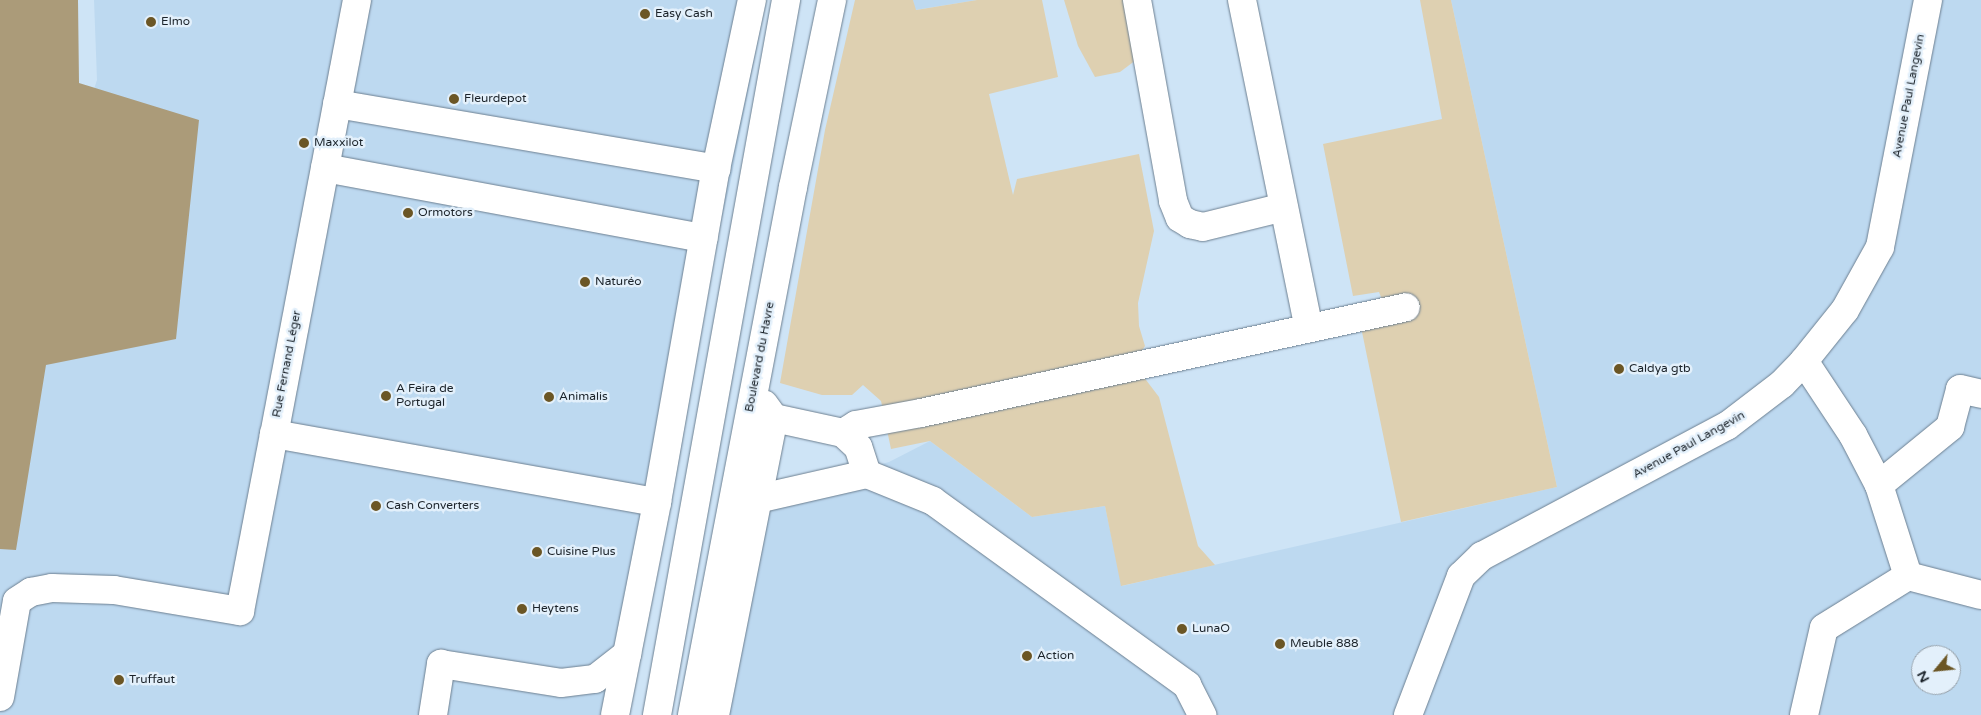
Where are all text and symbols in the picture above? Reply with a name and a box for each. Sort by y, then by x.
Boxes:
place label: Easy Cash [655,7,713,21]
marker: Easy Cash [639,8,651,20]
place label: Elmo [161,15,190,29]
marker: Elmo [145,16,157,28]
street label: Avenue Paul Langevin [1890,33,1928,159]
place label: Fleurdepot [464,92,526,106]
marker: Fleurdepot [448,93,460,105]
place label: Maxxilot [314,136,363,150]
marker: Maxxilot [298,137,310,149]
place label: Ormotors [418,206,473,220]
marker: Ormotors [402,207,414,219]
place label: Naturéo [595,275,642,289]
marker: Naturéo [579,276,591,288]
street label: Boulevard du Havre [742,301,778,413]
street label: Rue Fernand Léger [270,309,304,419]
place label: Caldya gtb [1629,362,1691,376]
marker: Caldya gtb [1613,363,1625,375]
place label: A Feira de Portugal [396,382,453,410]
marker: A Feira de Portugal [380,390,392,402]
place label: Animalis [559,390,608,404]
marker: Animalis [543,391,555,403]
street label: Avenue Paul Langevin [1630,408,1748,482]
place label: Cash Converters [386,499,479,513]
marker: Cash Converters [370,500,382,512]
place label: Cuisine Plus [547,545,616,559]
marker: Cuisine Plus [531,546,543,558]
place label: Heytens [532,602,579,616]
marker: Heytens [516,603,528,615]
place label: LunaO [1192,622,1230,636]
marker: LunaO [1176,623,1188,635]
place label: Meuble 888 [1290,637,1359,651]
marker: Meuble 888 [1274,638,1286,650]
north arrow [1911,645,1961,695]
place label: Action [1037,649,1074,663]
marker: Action [1021,650,1033,662]
text: N [1913,668,1933,686]
place label: Truffaut [129,673,175,687]
marker: Truffaut [113,674,125,686]

